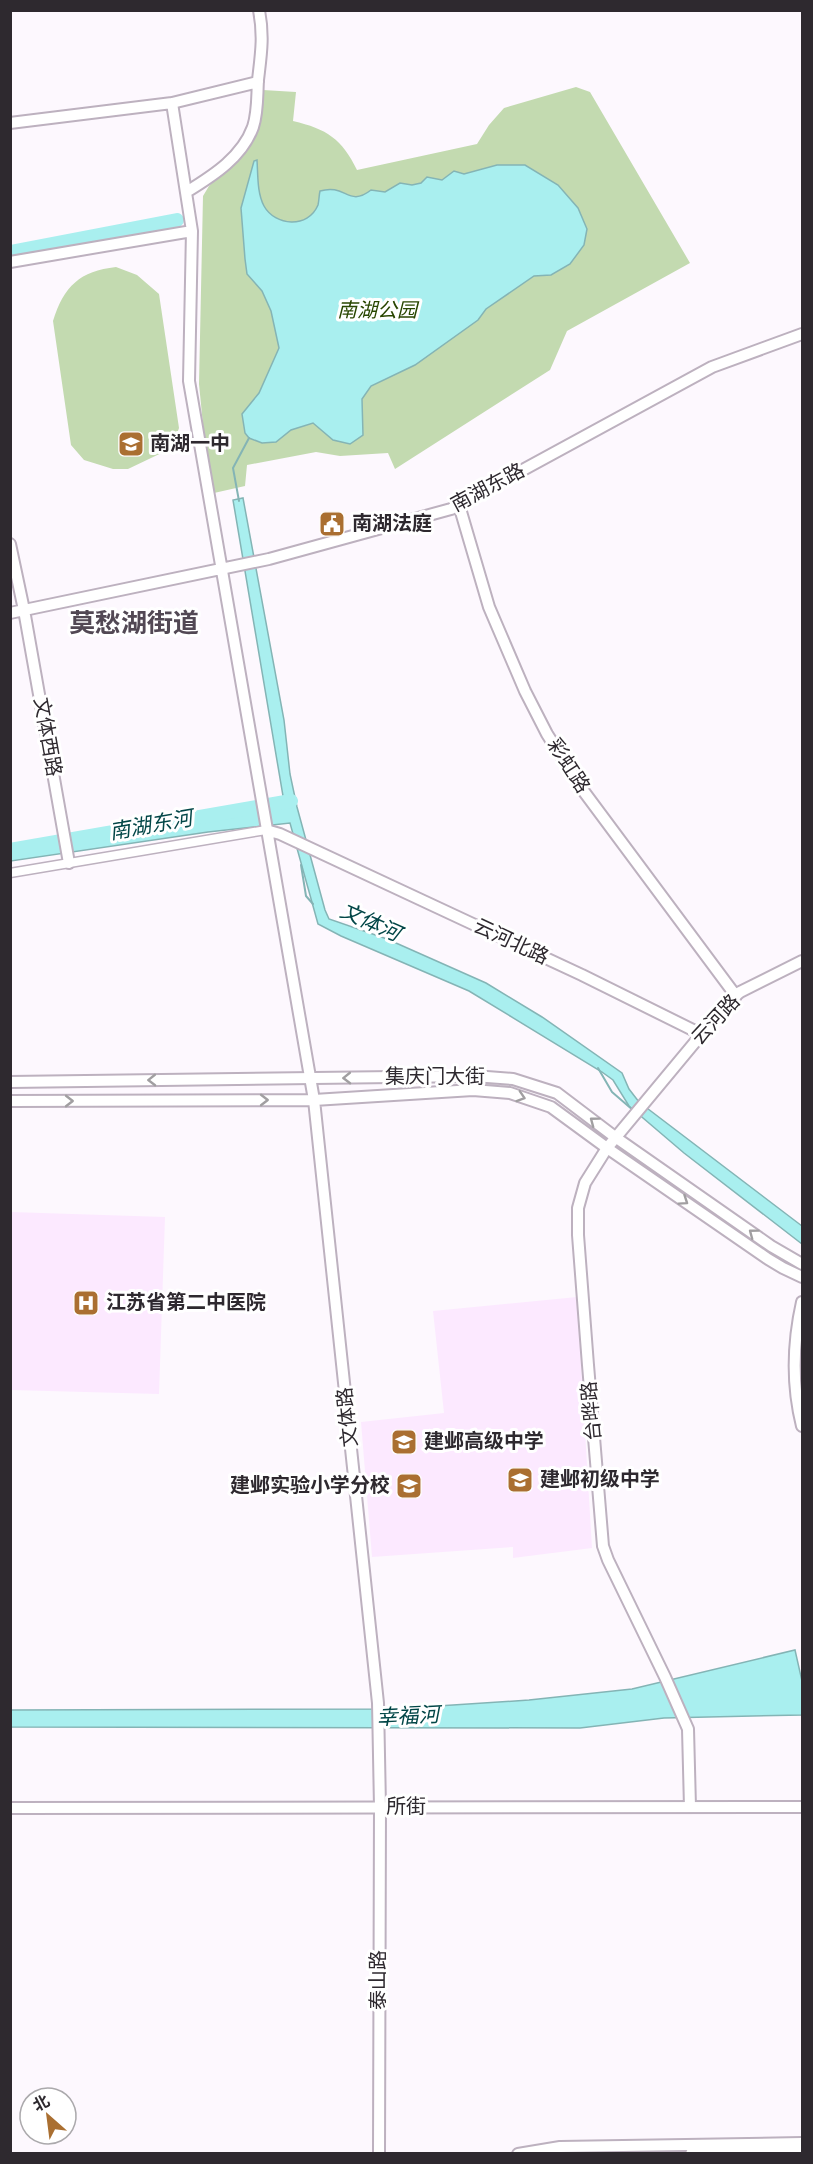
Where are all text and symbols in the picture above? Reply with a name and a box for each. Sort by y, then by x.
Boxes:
park label: 南湖公园 [337,296,420,326]
school or university icon: 南湖一中 [116,429,146,459]
place label: 南湖一中 [150,429,230,459]
street label: 南湖东路 [446,456,530,520]
public building icon: 南湖法庭 [317,509,347,539]
place label: 南湖法庭 [352,509,432,539]
district label: 莫愁湖街道 [69,604,199,644]
street label: 文体西路 [25,695,69,779]
street label: 彩虹路 [539,733,597,799]
water label: 南湖东河 [107,802,199,849]
water label: 文体河 [335,896,409,952]
street label: 云河北路 [468,912,554,972]
street label: 云河路 [685,988,747,1052]
street label: 集庆门大街 [385,1062,485,1092]
one-way arrow [343,1071,352,1084]
one-way arrow [148,1074,157,1087]
one-way arrow [515,1089,526,1102]
one-way arrow [259,1094,268,1106]
one-way arrow [64,1095,73,1107]
one-way arrow [589,1117,600,1128]
one-way arrow [678,1194,689,1205]
one-way arrow [749,1229,760,1240]
hospital icon: 江苏省第二中医院 [71,1288,101,1318]
place label: 江苏省第二中医院 [106,1288,266,1318]
street label: 台晔路 [574,1380,610,1442]
street label: 文体路 [330,1386,366,1448]
school or university icon: 建邺高级中学 [389,1427,419,1457]
place label: 建邺高级中学 [424,1427,544,1457]
school or university icon: 建邺初级中学 [505,1465,535,1495]
place label: 建邺初级中学 [540,1465,660,1495]
place label: 建邺实验小学分校 [230,1471,390,1501]
school or university icon: 建邺实验小学分校 [394,1471,424,1501]
water label: 幸福河 [376,1699,444,1735]
street label: 所街 [386,1792,426,1822]
street label: 泰山路 [364,1950,394,2010]
north arrow [18,2086,78,2146]
text: 北 [29,2089,54,2118]

